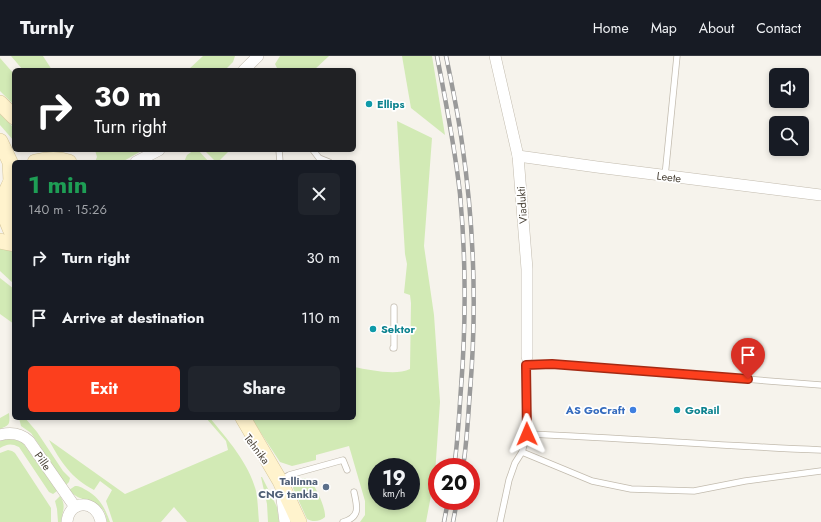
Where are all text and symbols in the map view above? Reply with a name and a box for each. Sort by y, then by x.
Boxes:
text: Turnly [20,14,74,41]
text: Home [593,18,629,38]
text: Map [651,18,677,38]
text: About [699,18,734,38]
text: Contact [756,18,801,38]
map controls [769,68,809,156]
button: sound [769,68,809,108]
text: 30 m [94,76,161,117]
icon: right [28,84,80,136]
place label: Ellips [377,96,404,112]
marker: Ellips [364,99,374,109]
text: Turn right [94,114,166,140]
button: search [769,116,809,156]
text: 1 min [28,167,88,202]
street label: Leete [656,168,683,186]
button: close [298,173,340,215]
street label: Viadukti [513,185,531,224]
text: 140 m · 15:26 [28,200,107,219]
icon: right [28,247,50,269]
text: Turn right [62,247,130,269]
text: 30 m [307,247,340,269]
icon: arrive [28,307,50,329]
text: Arrive at destination [62,307,204,329]
text: 110 m [301,307,340,329]
place label: Sektor [381,321,416,337]
marker: Sektor [368,324,378,334]
pin [731,338,765,379]
icon: arrive [737,344,759,366]
button: Exit [28,366,180,412]
button: Share [188,366,340,412]
place label: AS GoCraft [565,402,625,418]
place label: GoRail [685,402,720,418]
marker: AS GoCraft [628,405,638,415]
marker: GoRail [672,405,682,415]
position arrow [506,413,548,455]
street label: Tehnika [240,431,274,467]
street label: Pille [31,448,55,474]
speed limit sign: 20 [428,458,480,510]
text: 19 [382,464,406,493]
place label: Tallinna CNG tankla [258,473,318,502]
marker: Tallinna CNG tankla [321,482,331,492]
text: km/h [383,486,405,501]

